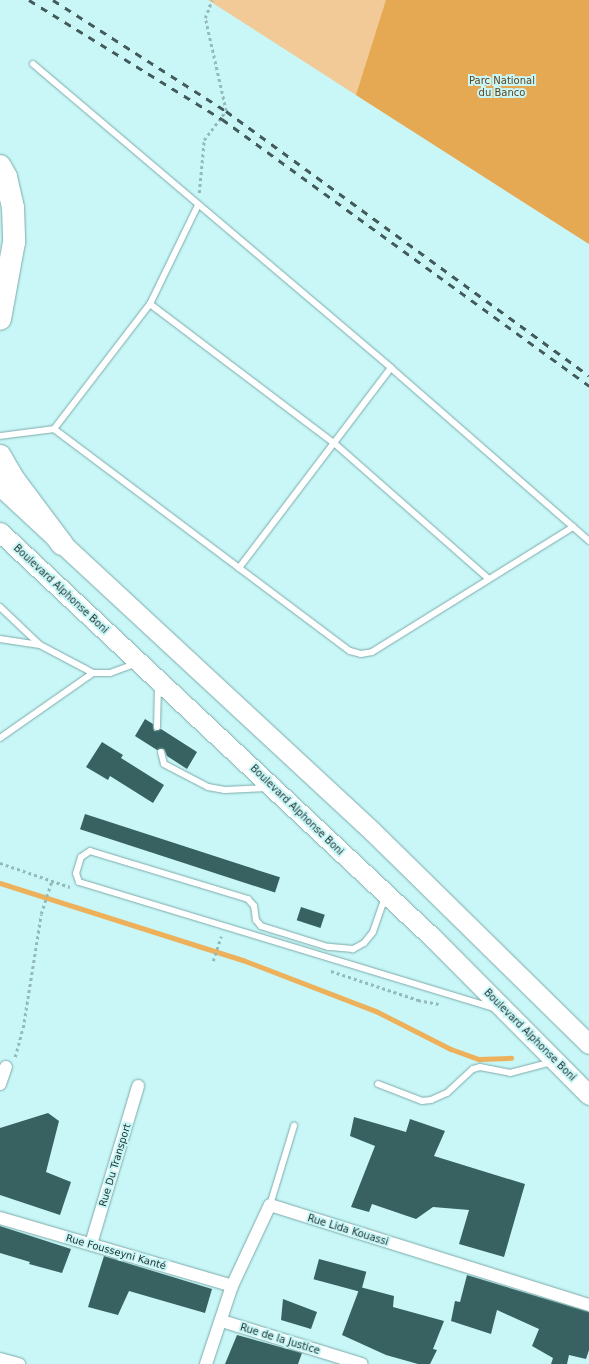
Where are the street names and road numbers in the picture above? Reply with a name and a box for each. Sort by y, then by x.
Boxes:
street label: Boulevard Alphonse Boni [11,542,111,636]
street label: Boulevard Alphonse Boni [248,762,346,858]
street label: Boulevard Alphonse Boni [482,987,578,1083]
street label: Rue Du Transport [97,1122,133,1208]
street label: Rue Lida Kouassi [306,1212,390,1248]
street label: Rue Fousseyni Kanté [64,1232,168,1272]
street label: Rue de la Justice [239,1321,321,1357]

